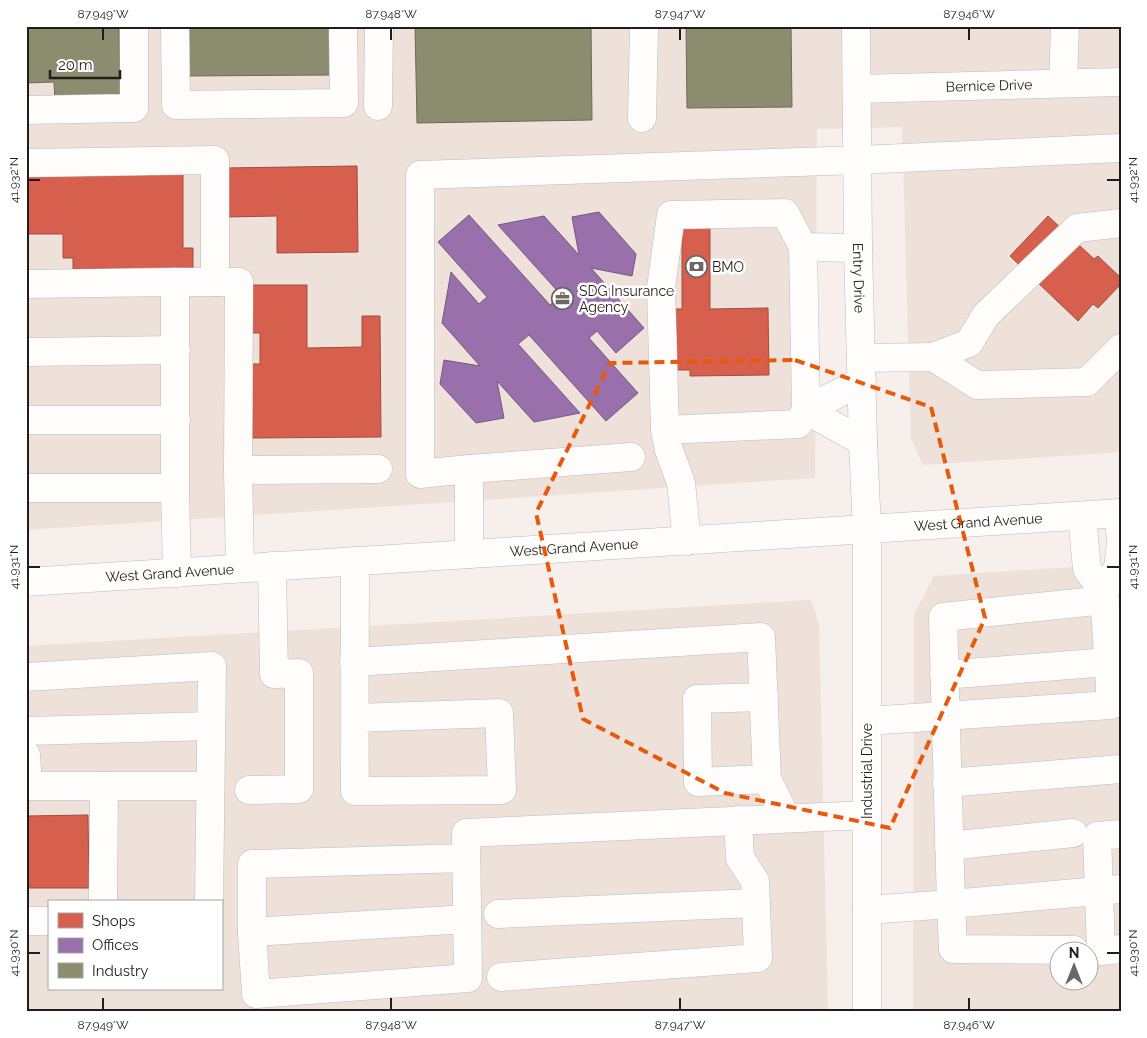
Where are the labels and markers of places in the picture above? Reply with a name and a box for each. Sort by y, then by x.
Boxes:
bank icon: BMO [684,255,708,279]
place label: BMO [712,259,744,275]
place label: SDG Insurance Agency [579,283,674,315]
office icon: SDG Insurance Agency [551,287,575,311]

